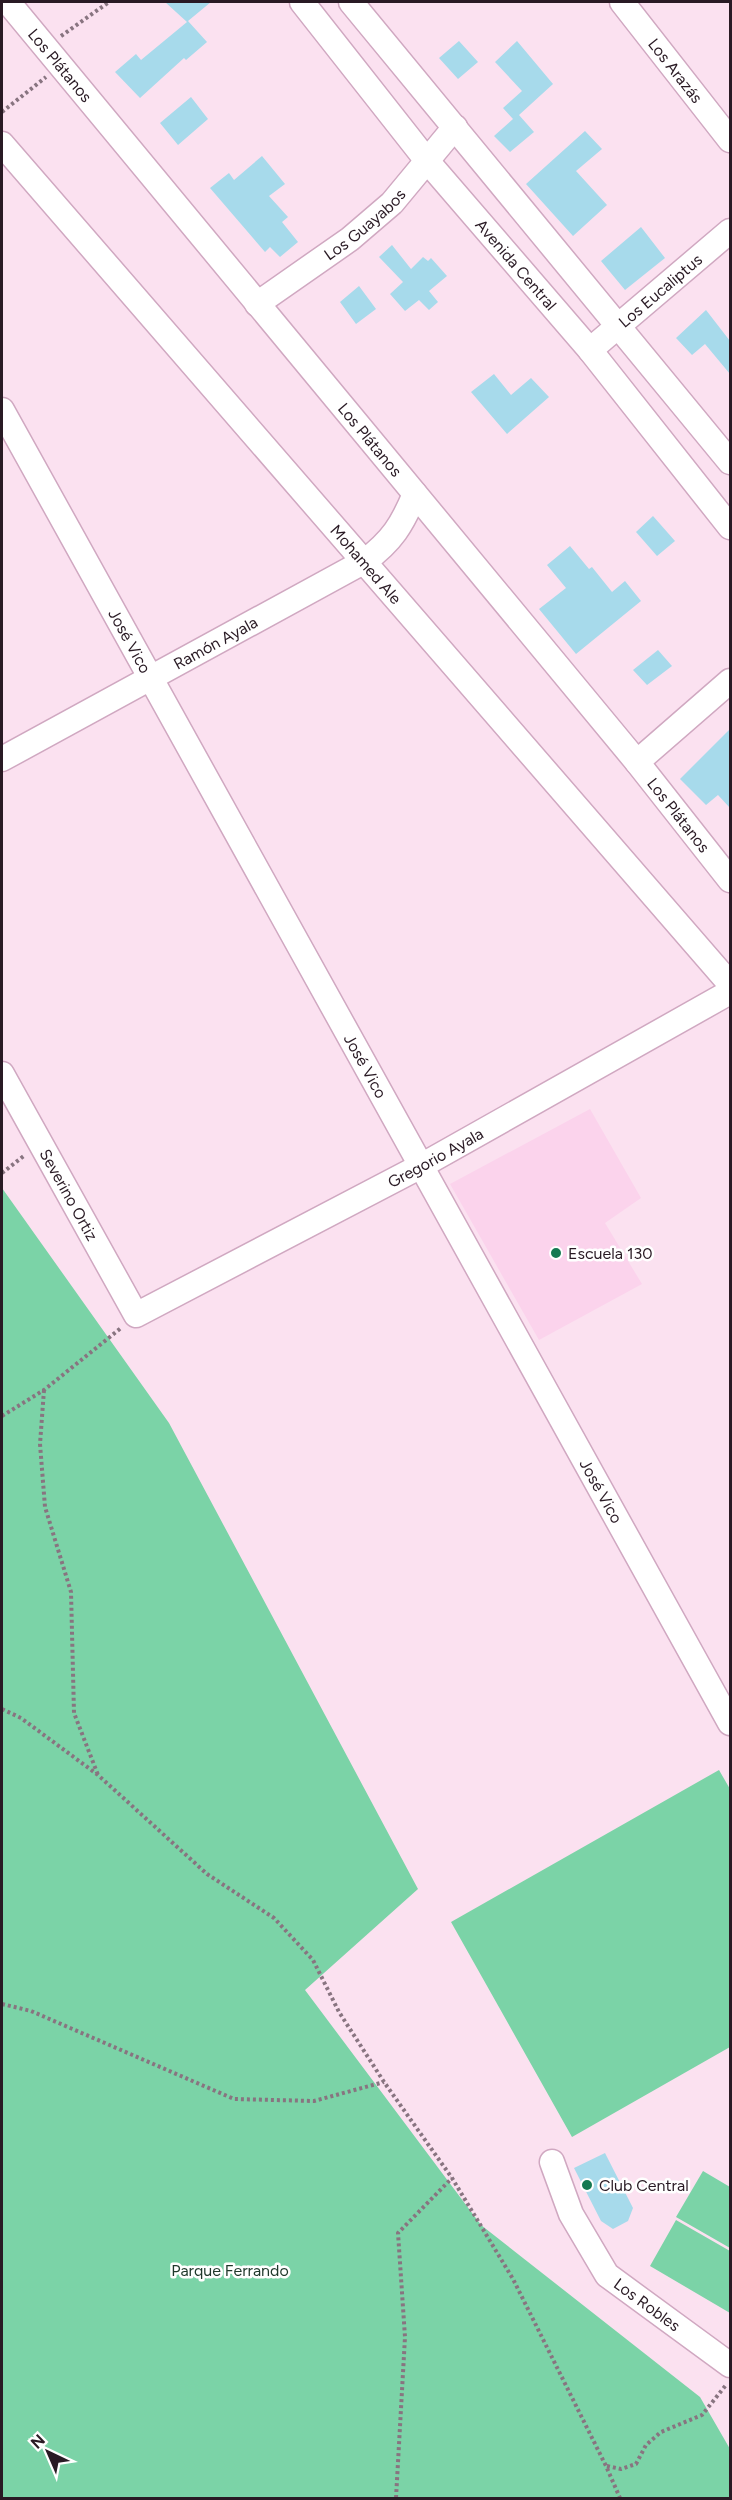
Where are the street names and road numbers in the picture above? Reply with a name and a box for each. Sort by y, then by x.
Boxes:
street label: Los Plátanos [24,25,96,106]
street label: Los Arazás [644,34,707,107]
street label: Los Guayabos [320,185,409,264]
street label: Avenida Central [472,215,561,314]
street label: Los Eucaliptus [615,250,706,331]
street label: Los Plátanos [334,399,406,480]
street label: Mohamed Ale [327,521,406,608]
street label: José Vico [105,605,155,676]
street label: Ramón Ayala [170,612,261,673]
street label: Los Plátanos [643,774,714,856]
street label: José Vico [340,1031,391,1101]
street label: Gregorio Ayala [384,1124,486,1191]
street label: Severino Ortiz [36,1145,102,1244]
street label: José Vico [576,1456,627,1526]
street label: Los Robles [610,2274,684,2335]

